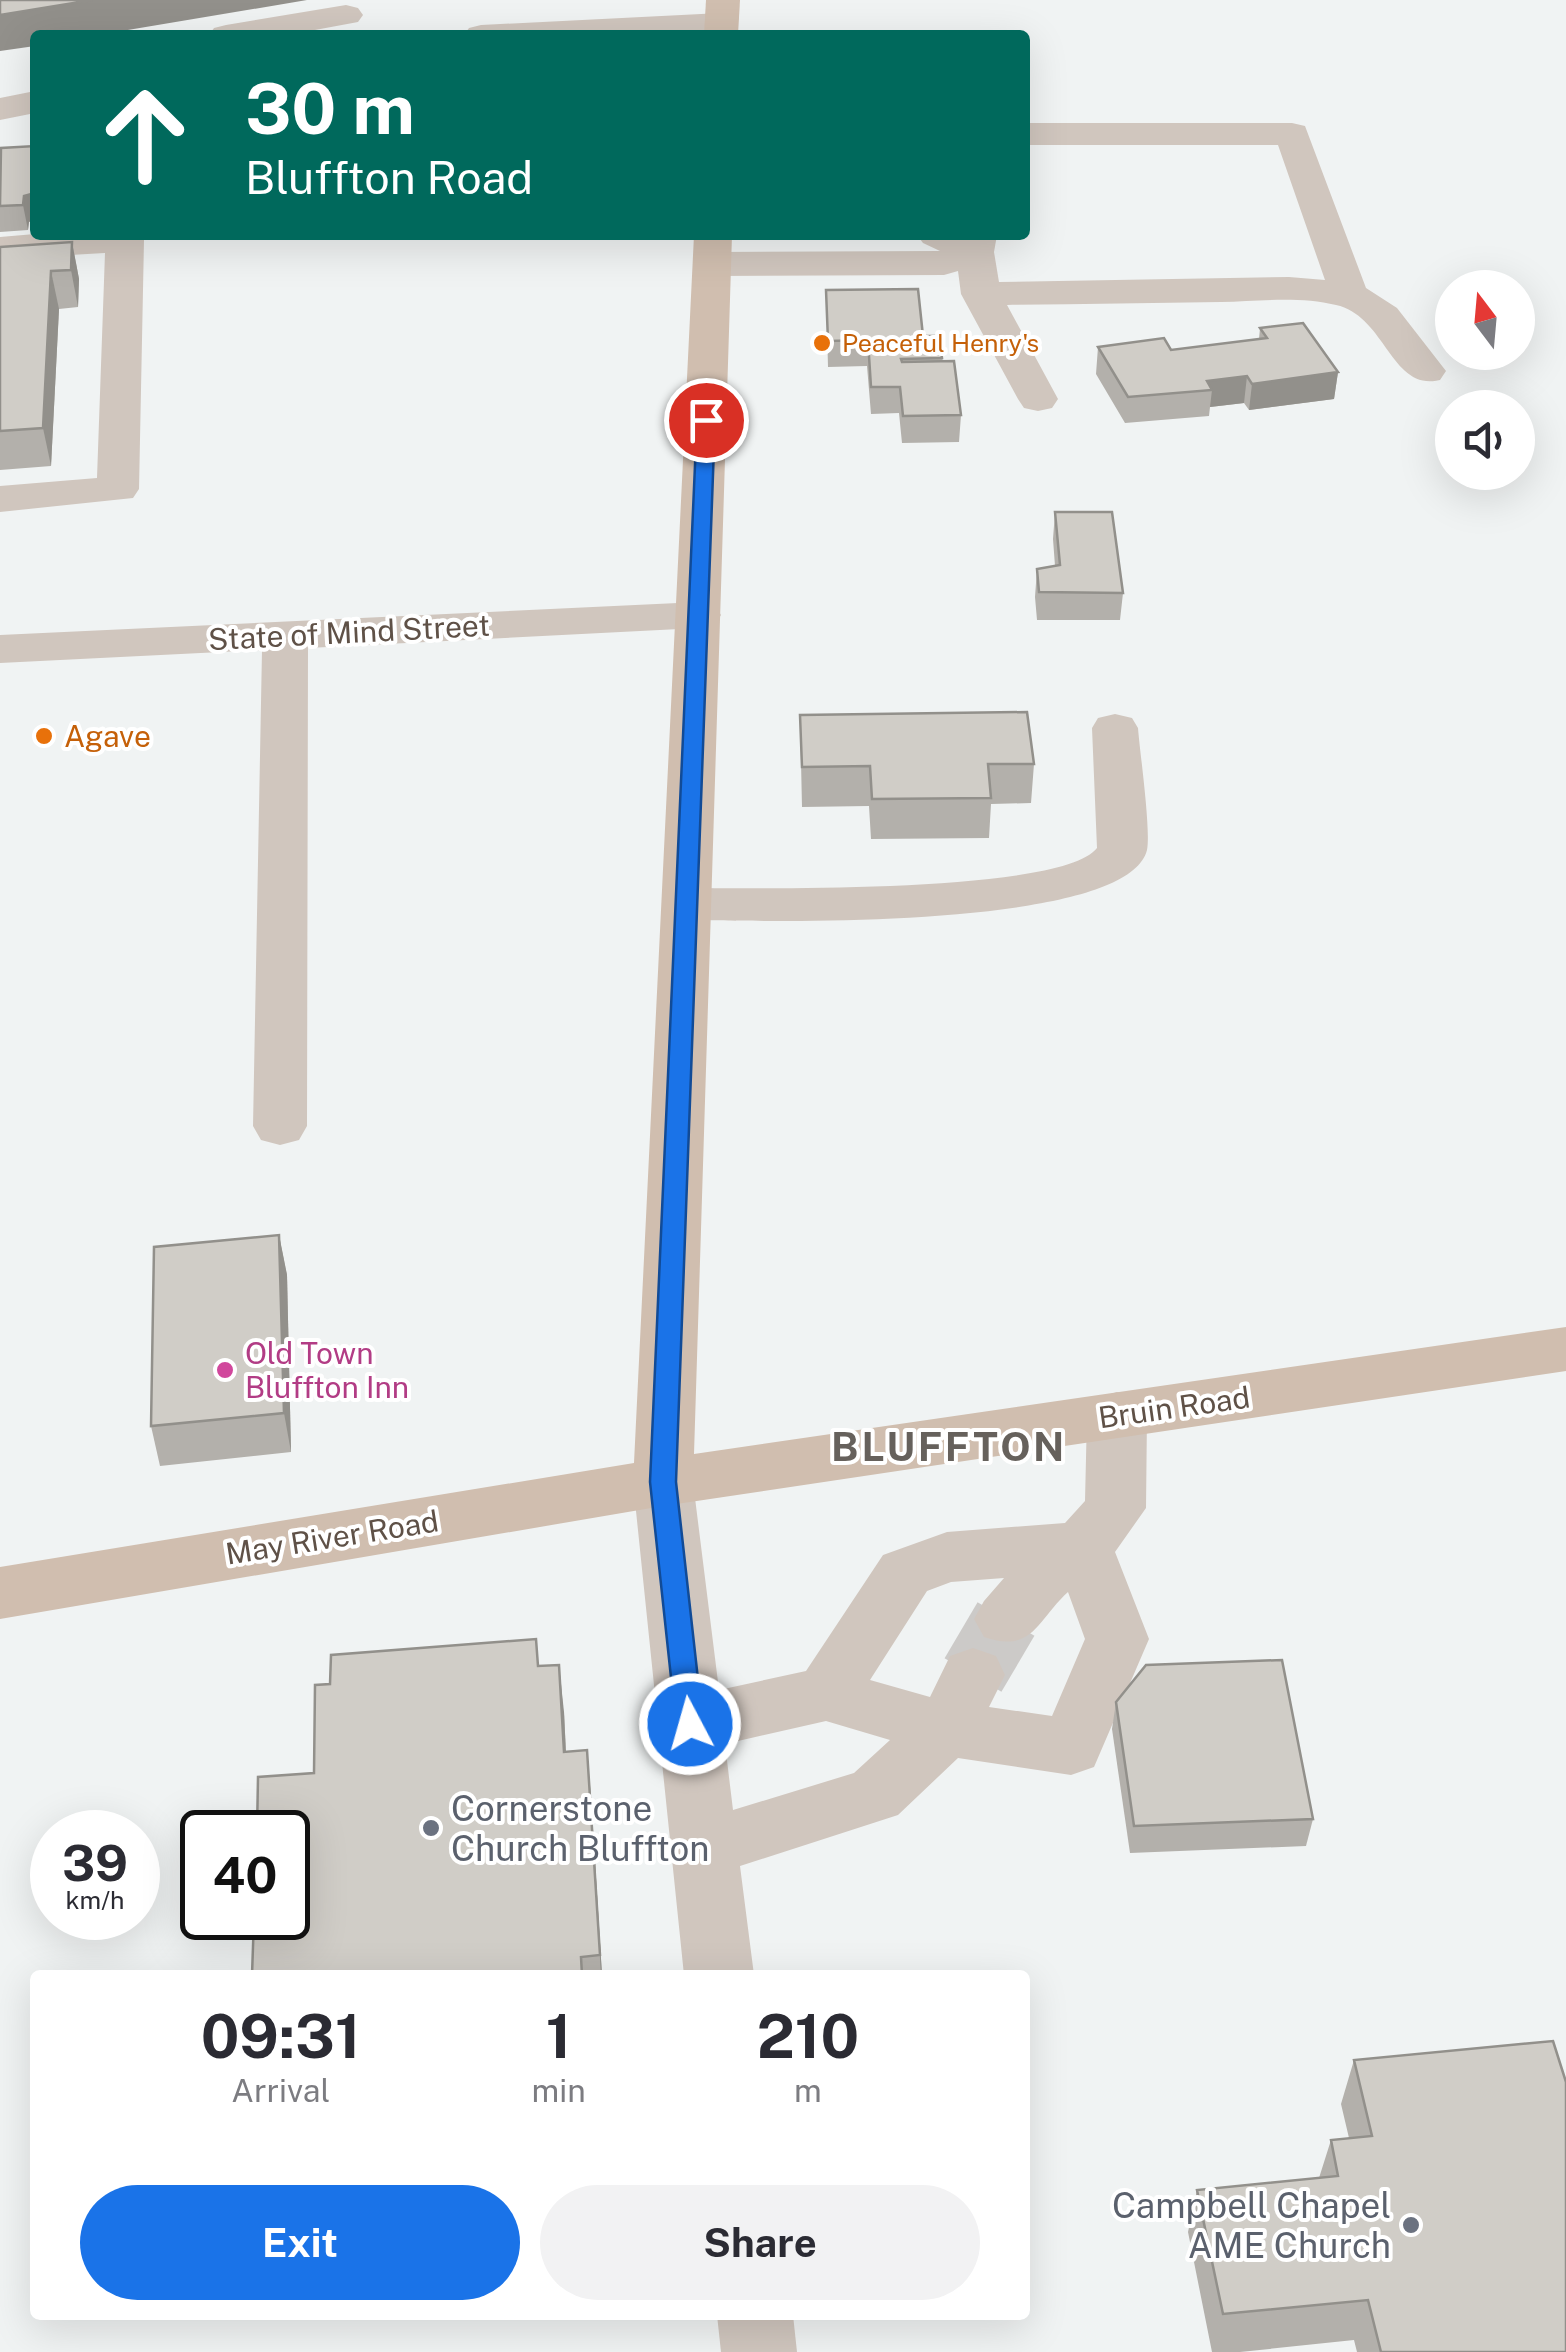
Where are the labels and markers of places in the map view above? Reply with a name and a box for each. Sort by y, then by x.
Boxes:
place label: Peaceful Henry's [842,328,1039,358]
marker: Peaceful Henry's [811,332,833,354]
pin [664,378,749,463]
place label: Agave [64,718,151,754]
marker: Agave [33,725,55,747]
place label: Old Town Bluffton Inn [245,1335,409,1405]
marker: Old Town Bluffton Inn [214,1359,236,1381]
place label: Cornerstone Church Bluffton [451,1788,709,1869]
marker: Cornerstone Church Bluffton [420,1817,442,1839]
place label: Campbell Chapel AME Church [1112,2185,1391,2266]
marker: Campbell Chapel AME Church [1400,2214,1422,2236]

